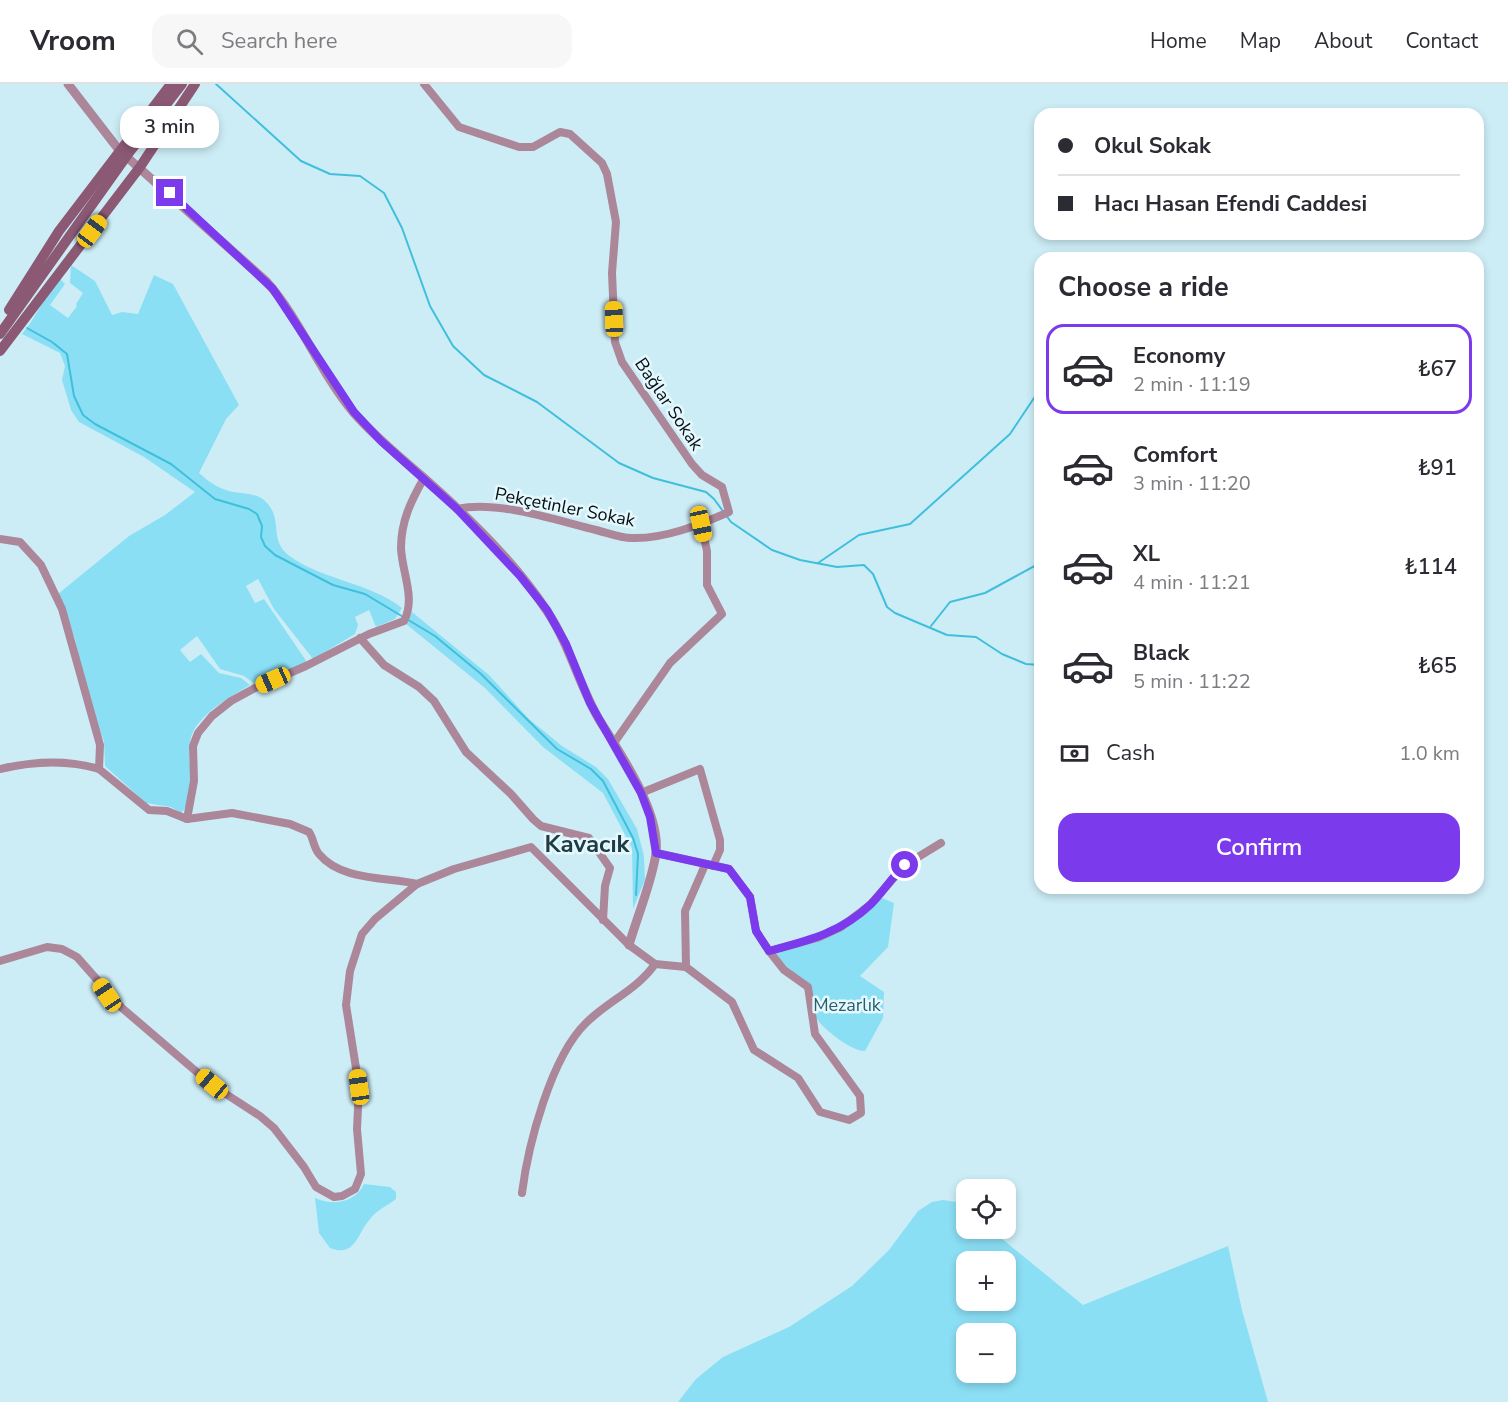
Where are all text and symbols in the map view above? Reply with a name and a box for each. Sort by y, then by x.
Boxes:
search box [152,14,572,68]
text: Vroom [30,22,116,60]
icon: search [173,25,206,58]
text: Search here [221,26,338,56]
text: Home [1150,27,1207,55]
text: Map [1240,27,1281,55]
text: About [1314,27,1372,55]
text: Contact [1405,27,1478,55]
callout: 3 min [120,106,219,148]
text: 3 min [144,113,195,140]
text: Okul Sokak [1094,131,1211,161]
route end [156,179,183,206]
text: Hacı Hasan Efendi Caddesi [1094,189,1367,219]
car [74,211,110,251]
text: Choose a ride [1058,269,1229,306]
car [604,301,624,337]
text: Economy [1133,341,1225,371]
icon: car [1061,342,1115,396]
street label: Bağlar Sokak [629,353,709,456]
text: ₺67 [1417,354,1457,384]
text: 2 min · 11:19 [1133,371,1251,398]
text: Comfort [1133,440,1217,470]
icon: car [1061,441,1115,495]
text: ₺91 [1417,453,1457,483]
text: 3 min · 11:20 [1133,470,1251,497]
street label: Pekçetinler Sokak [493,482,638,533]
car [688,505,714,543]
text: XL [1133,539,1160,569]
icon: car [1061,540,1115,594]
text: ₺114 [1404,552,1457,582]
text: 4 min · 11:21 [1133,569,1251,596]
text: Black [1133,638,1189,668]
icon: car [1061,639,1115,693]
text: ₺65 [1417,651,1457,681]
car [253,664,293,696]
text: 5 min · 11:22 [1133,668,1251,695]
icon: cash [1058,737,1091,770]
text: Cash [1106,738,1155,768]
text: 1.0 km [1399,740,1460,767]
button: Confirm [1058,813,1460,882]
district label: Kavacık [545,828,631,860]
route start [891,851,918,878]
car [89,975,125,1015]
park label: Mezarlık [813,993,882,1017]
car [192,1066,232,1102]
car [348,1068,370,1106]
map controls [956,1179,1016,1383]
button: locate [956,1179,1016,1239]
button: + [956,1251,1016,1311]
button: − [956,1323,1016,1383]

